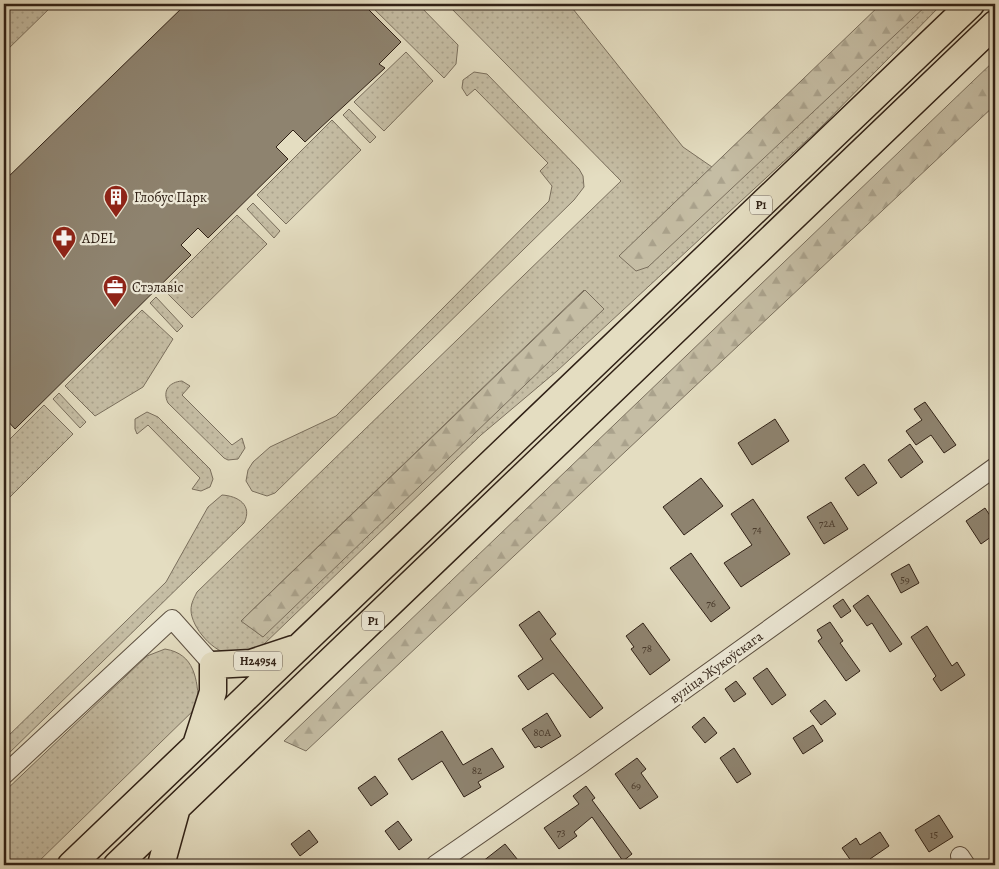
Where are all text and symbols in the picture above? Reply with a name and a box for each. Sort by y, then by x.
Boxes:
building icon: Глобус Парк [103,184,129,218]
place label: Глобус Парк [134,188,207,207]
road number: Р1 [750,196,772,214]
pharmacy icon: ADEL [51,225,77,259]
place label: ADEL [81,229,116,248]
office icon: Стэлавіс [102,274,128,308]
place label: Стэлавіс [132,278,183,297]
house number: 72А [819,516,836,531]
house number: 74 [752,522,762,537]
house number: 59 [900,572,910,587]
house number: 76 [706,596,716,611]
road number: Р1 [362,612,384,630]
street label: вуліца Жукоўскага [666,627,767,708]
house number: 78 [642,641,652,656]
road number: Н24954 [234,651,282,670]
house number: 80А [533,725,551,740]
house number: 82 [472,763,482,778]
house number: 69 [631,778,641,793]
house number: 73 [556,825,566,840]
house number: 15 [930,827,939,842]

